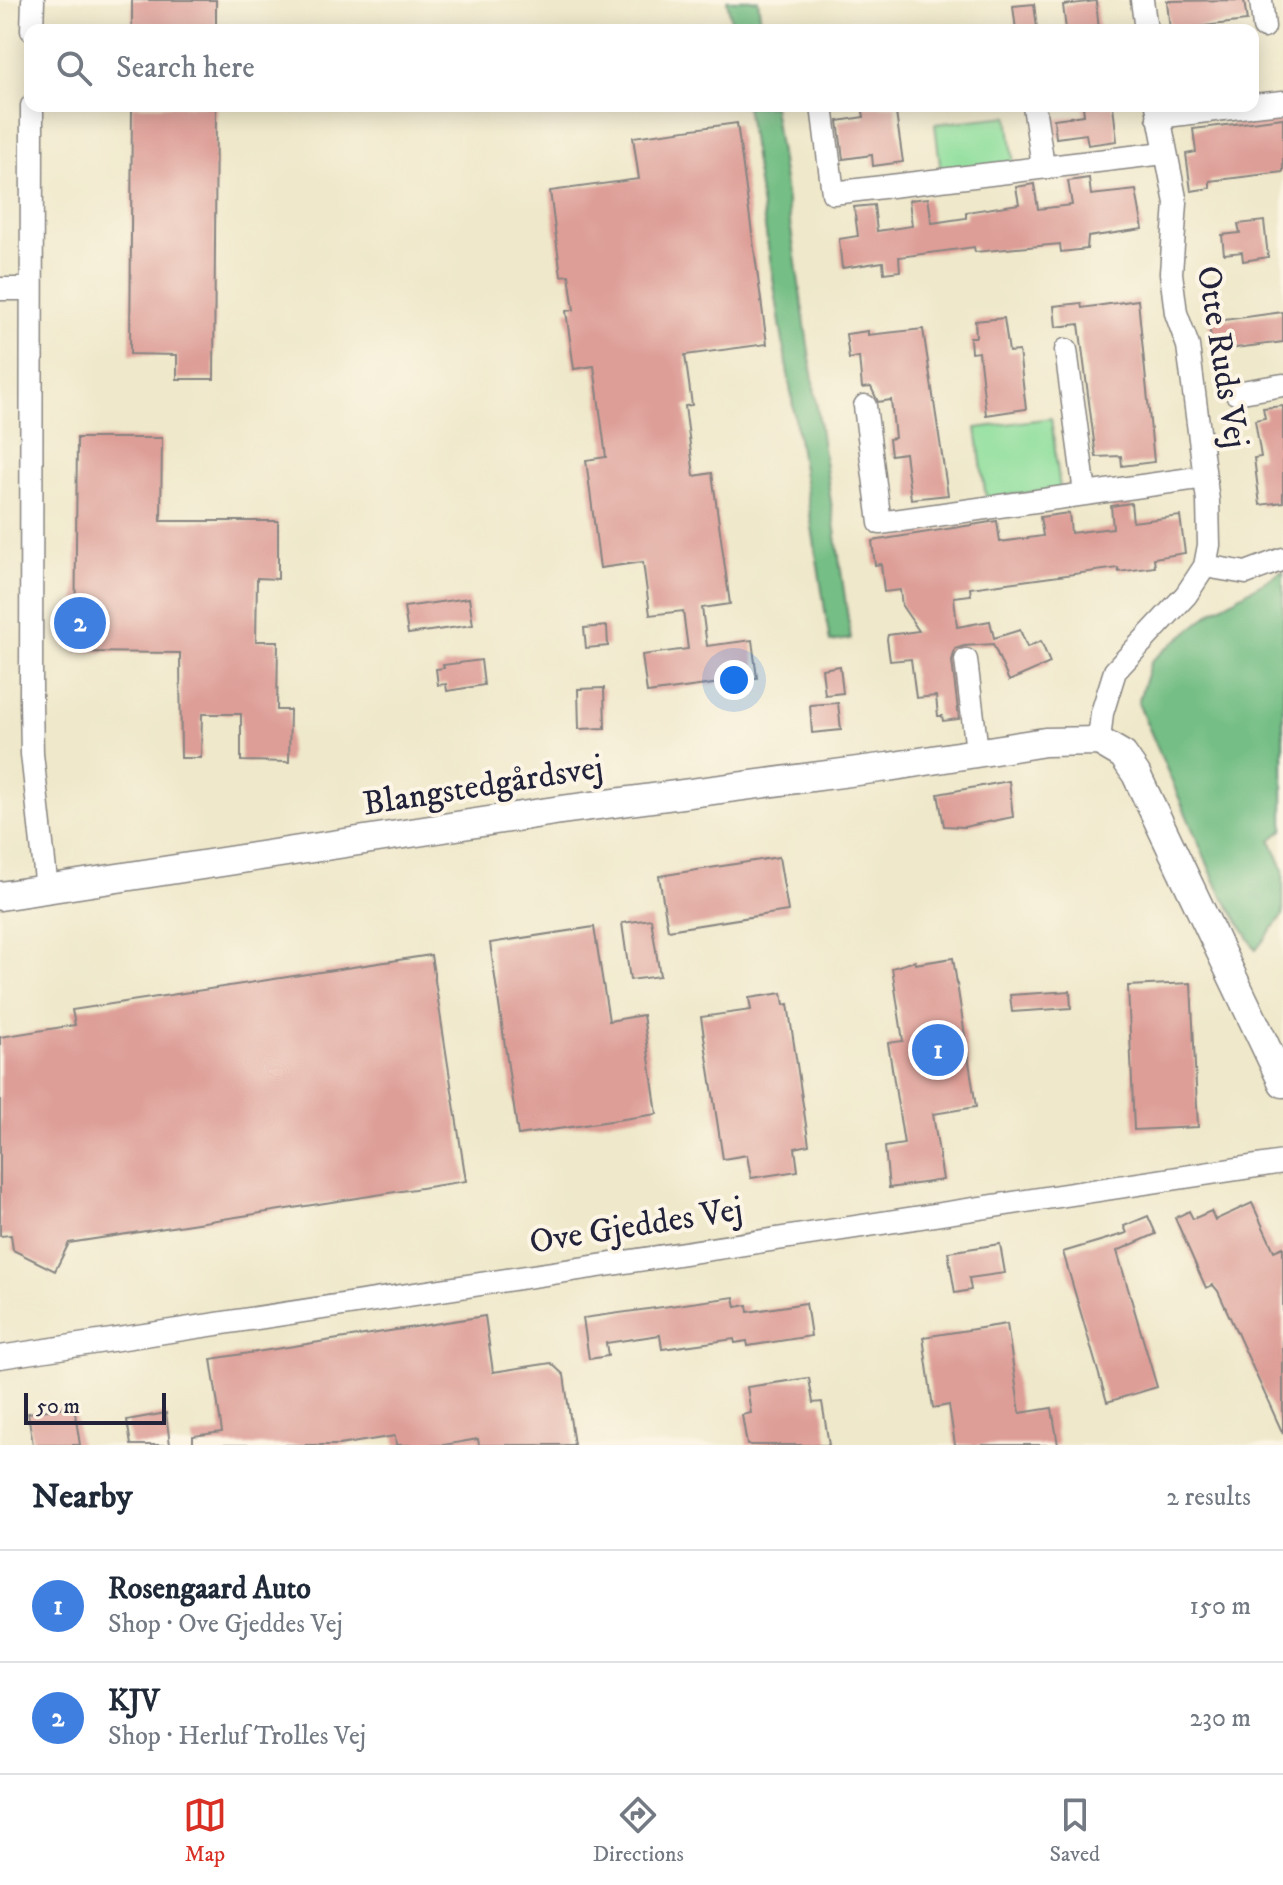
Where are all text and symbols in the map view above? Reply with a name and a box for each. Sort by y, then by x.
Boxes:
search box [24,24,1259,112]
icon: search [52,46,96,90]
text: Search here [116,50,255,87]
street label: Otte Ruds Vej [1187,263,1257,451]
pin: 2 [54,593,106,653]
your location [714,660,754,700]
street label: Blangstedgårdsvej [360,746,606,826]
pin: 1 [912,1020,964,1080]
street label: Ove Gjeddes Vej [527,1188,745,1264]
scale bar [24,1389,166,1425]
text: 50 m [36,1393,80,1420]
text: Nearby [32,1476,133,1518]
text: 2 results [1166,1481,1251,1514]
text: Rosengaard Auto [108,1571,311,1608]
text: 1 [53,1590,63,1623]
text: 150 m [1190,1590,1251,1623]
text: Shop · Ove Gjeddes Vej [108,1608,343,1641]
text: KJV [108,1683,160,1720]
text: 2 [52,1702,64,1735]
text: 230 m [1189,1702,1251,1735]
text: Shop · Herluf Trolles Vej [108,1720,366,1753]
tab: Map [183,1793,227,1868]
tab: Directions [593,1793,684,1868]
tab: Saved [1050,1793,1100,1868]

